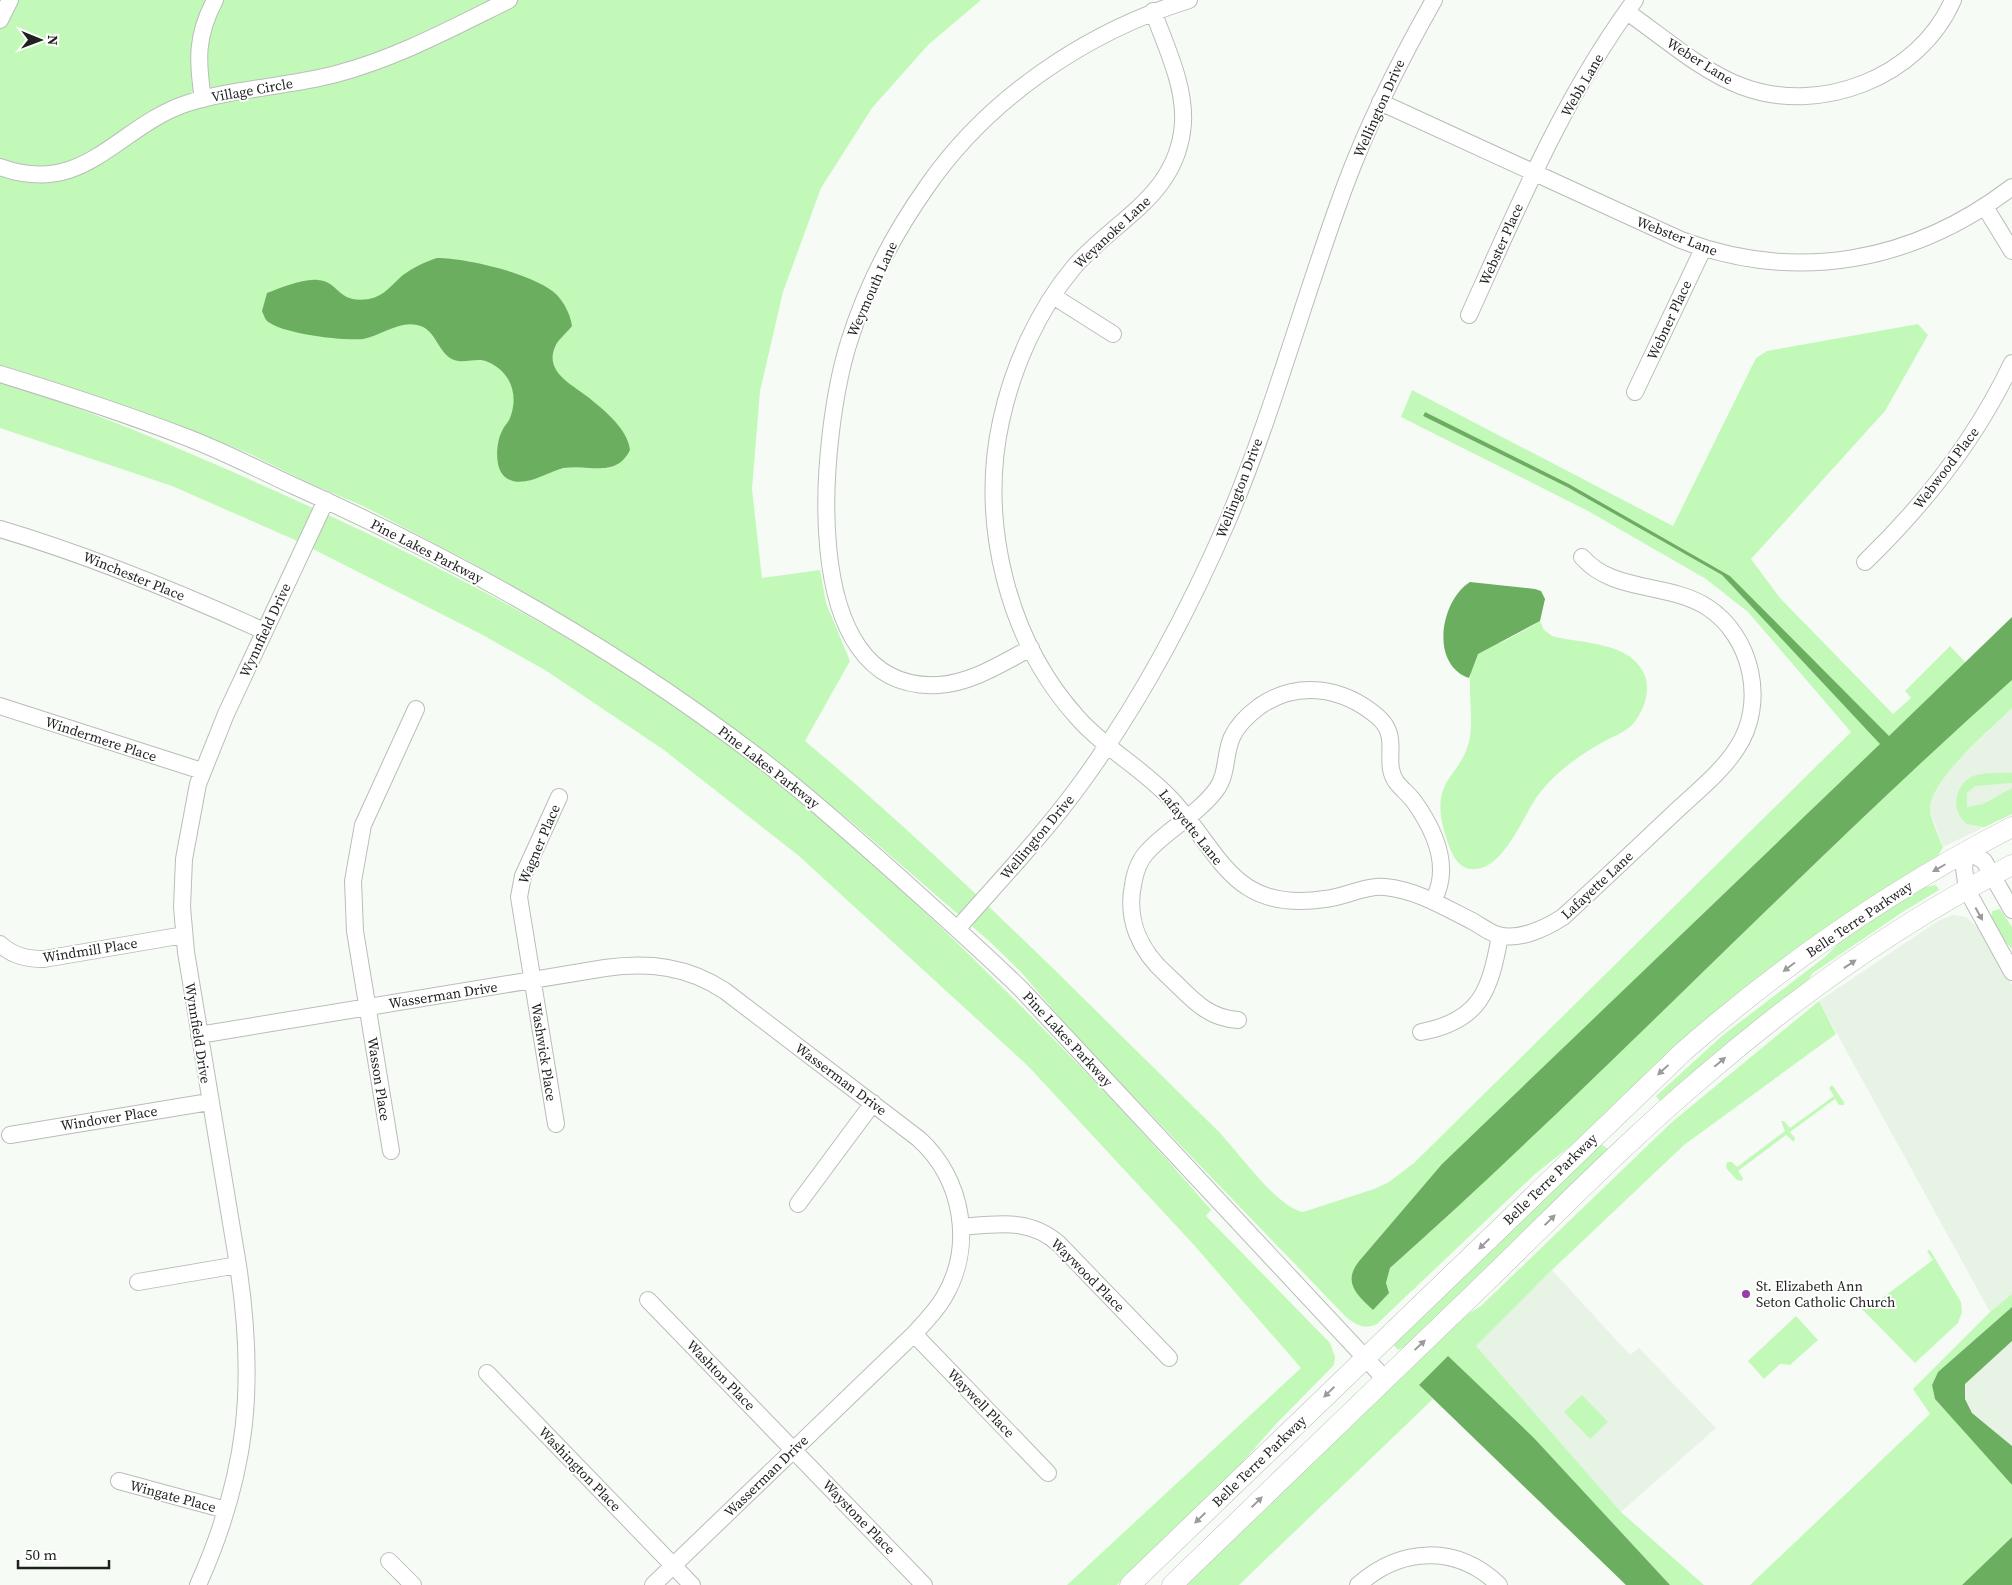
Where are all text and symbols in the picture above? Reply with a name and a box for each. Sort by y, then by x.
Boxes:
north arrow [15,15,65,65]
street label: Weber Lane [1663,33,1737,89]
text: N [43,35,63,46]
street label: Webb Lane [1556,50,1608,120]
street label: Wellington Drive [1348,56,1410,160]
street label: Village Circle [210,73,294,107]
street label: Weyanoke Lane [1069,191,1155,273]
street label: Webster Place [1474,200,1528,288]
street label: Webster Lane [1633,211,1721,261]
street label: Weymouth Lane [842,238,902,340]
street label: Webner Place [1642,277,1696,363]
street label: Webwood Place [1909,423,1983,513]
street label: Wellington Drive [1211,435,1267,541]
street label: Pine Lakes Parkway [367,514,488,588]
street label: Winchester Place [80,546,188,606]
street label: Wynnfield Drive [234,580,296,680]
street label: Windermere Place [43,712,159,766]
street label: Pine Lakes Parkway [714,721,825,814]
street label: Lafayette Lane [1154,785,1228,869]
street label: Wellington Drive [995,790,1079,884]
street label: Wagner Place [513,801,565,887]
street label: Lafayette Lane [1557,846,1637,924]
one-way arrow [1932,863,1945,872]
street label: Belle Terre Parkway [1802,875,1917,962]
one-way arrow [1975,907,1984,920]
street label: Windmill Place [41,933,139,967]
one-way arrow [1843,959,1856,969]
one-way arrow [1783,961,1796,972]
street label: Wasserman Drive [387,977,499,1013]
street label: Wynnfield Drive [180,981,216,1085]
street label: Pine Lakes Parkway [1018,987,1118,1092]
street label: Washwick Place [526,1001,562,1103]
street label: Wasson Place [363,1036,395,1122]
street label: Wasserman Drive [791,1038,891,1120]
one-way arrow [1713,1056,1726,1067]
one-way arrow [1658,1064,1670,1076]
street label: Windover Place [59,1100,159,1136]
street label: Belle Terre Parkway [1498,1128,1602,1229]
one-way arrow [1543,1214,1555,1226]
street label: Waywood Place [1047,1234,1129,1316]
one-way arrow [1478,1238,1490,1250]
place label: St. Elizabeth Ann Seton Catholic Church [1756,1276,1895,1312]
marker: St. Elizabeth Ann Seton Catholic Church [1740,1288,1752,1300]
street label: Washton Place [682,1335,760,1415]
one-way arrow [1414,1339,1426,1351]
street label: Waywell Place [943,1364,1019,1442]
one-way arrow [1324,1386,1336,1398]
street label: Belle Terre Parkway [1207,1410,1311,1511]
street label: Washington Place [534,1422,626,1516]
street label: Wasserman Drive [719,1431,813,1521]
street label: Wingate Place [128,1475,218,1517]
street label: Waystone Place [818,1475,900,1559]
one-way arrow [1251,1496,1263,1508]
one-way arrow [1194,1511,1206,1523]
scale bar [18,1538,109,1570]
text: 50 m [25,1544,57,1565]

